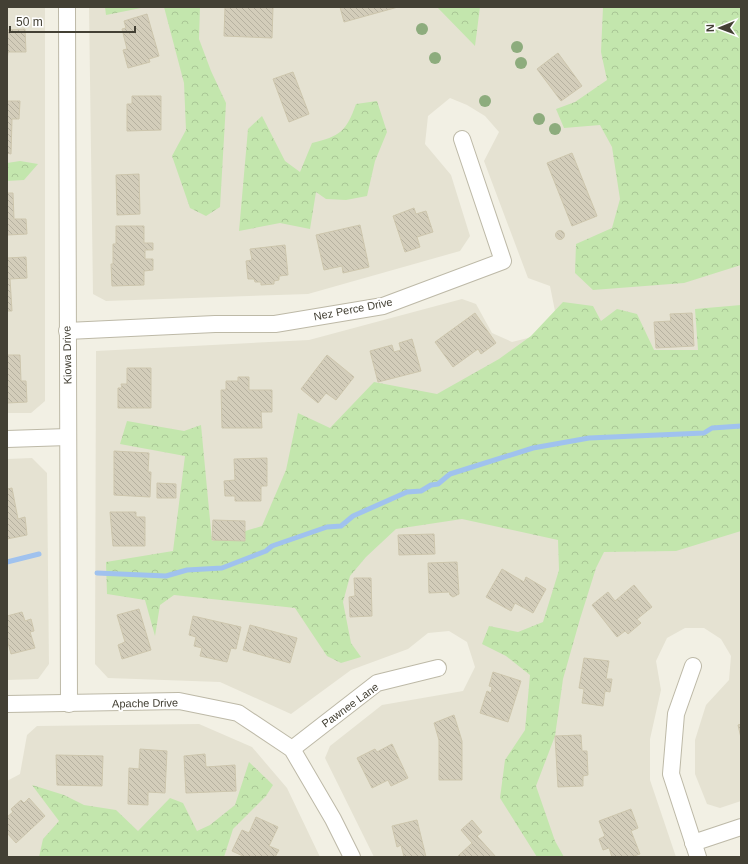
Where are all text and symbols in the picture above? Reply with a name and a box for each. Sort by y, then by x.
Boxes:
scale bar [10,8,135,34]
north arrow [700,8,740,48]
text: 50 m [16,15,43,29]
text: N [704,24,716,32]
street label: Nez Perce Drive [313,295,393,323]
street label: Kiowa Drive [60,326,74,384]
street label: Pawnee Lane [319,680,381,730]
street label: Apache Drive [112,696,178,710]

